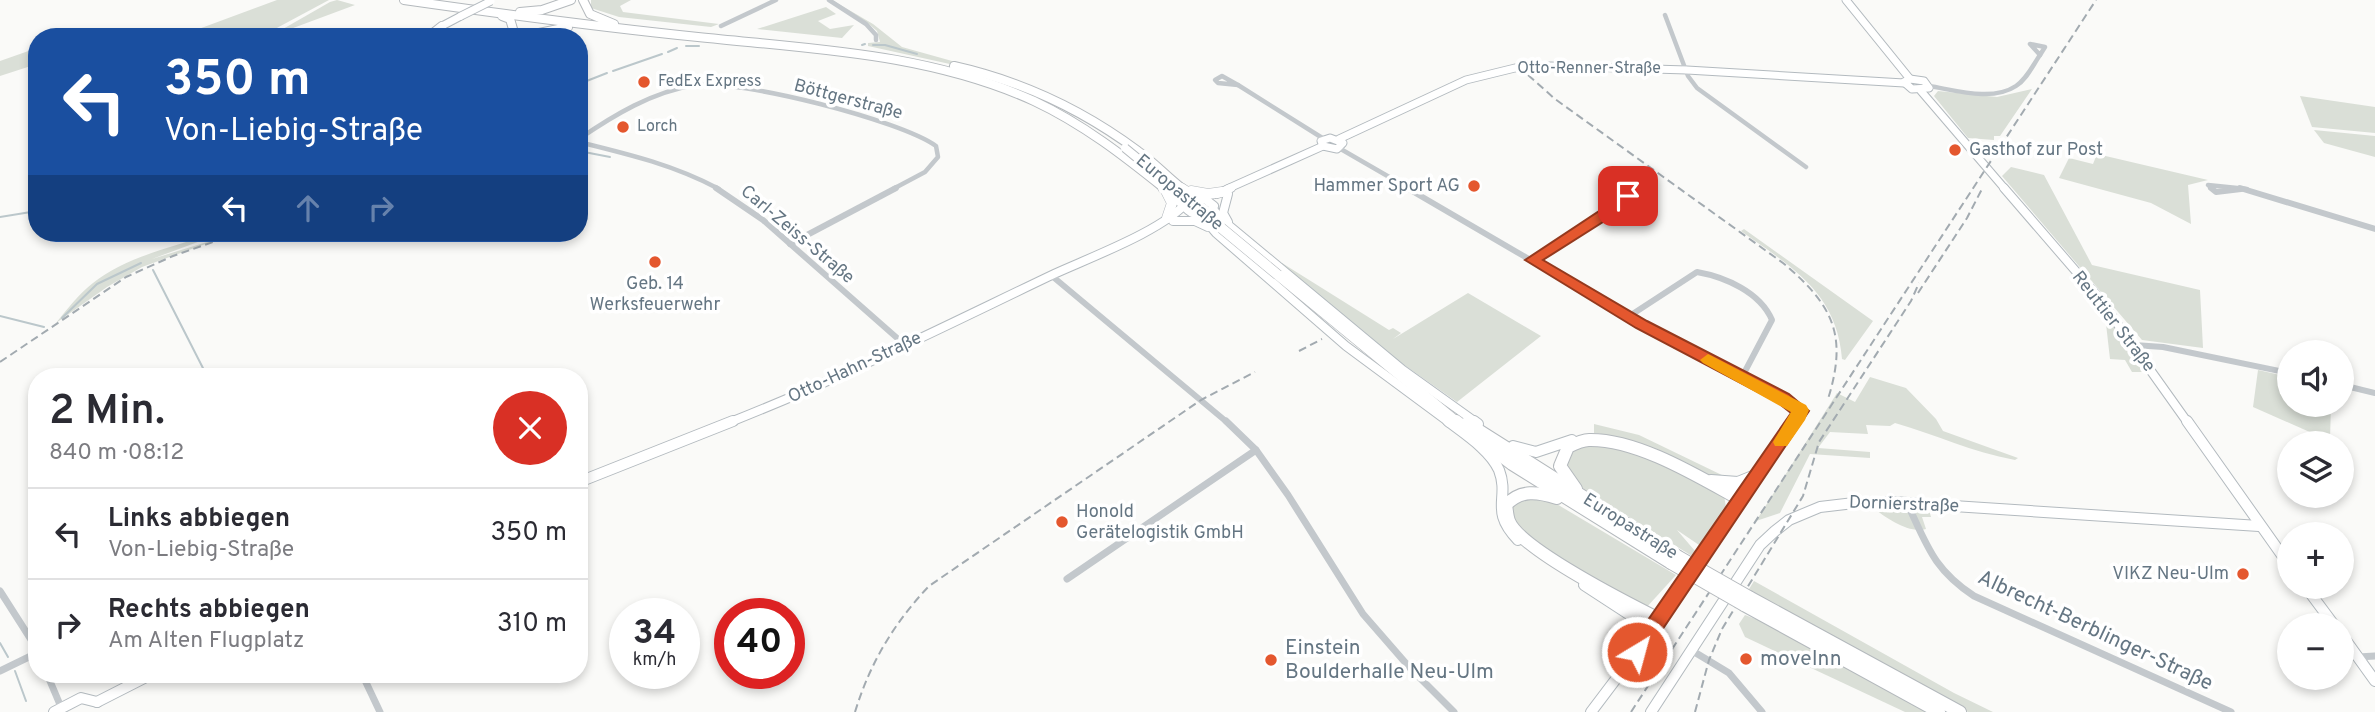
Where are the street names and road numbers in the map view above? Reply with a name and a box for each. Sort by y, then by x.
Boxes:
street label: Otto-Renner-Straße [1517,59,1661,79]
street label: Böttgerstraße [791,74,905,126]
street label: Europastraße [1130,150,1228,236]
street label: Carl-Zeiss-Straße [735,181,859,289]
street label: Reuttier Straße [2066,267,2160,377]
street label: Otto-Hahn-Straße [784,327,926,409]
street label: Europastraße [1578,489,1682,565]
street label: Dornierstraße [1848,492,1960,518]
street label: Albrecht-Berblinger-Straße [1973,565,2217,697]

